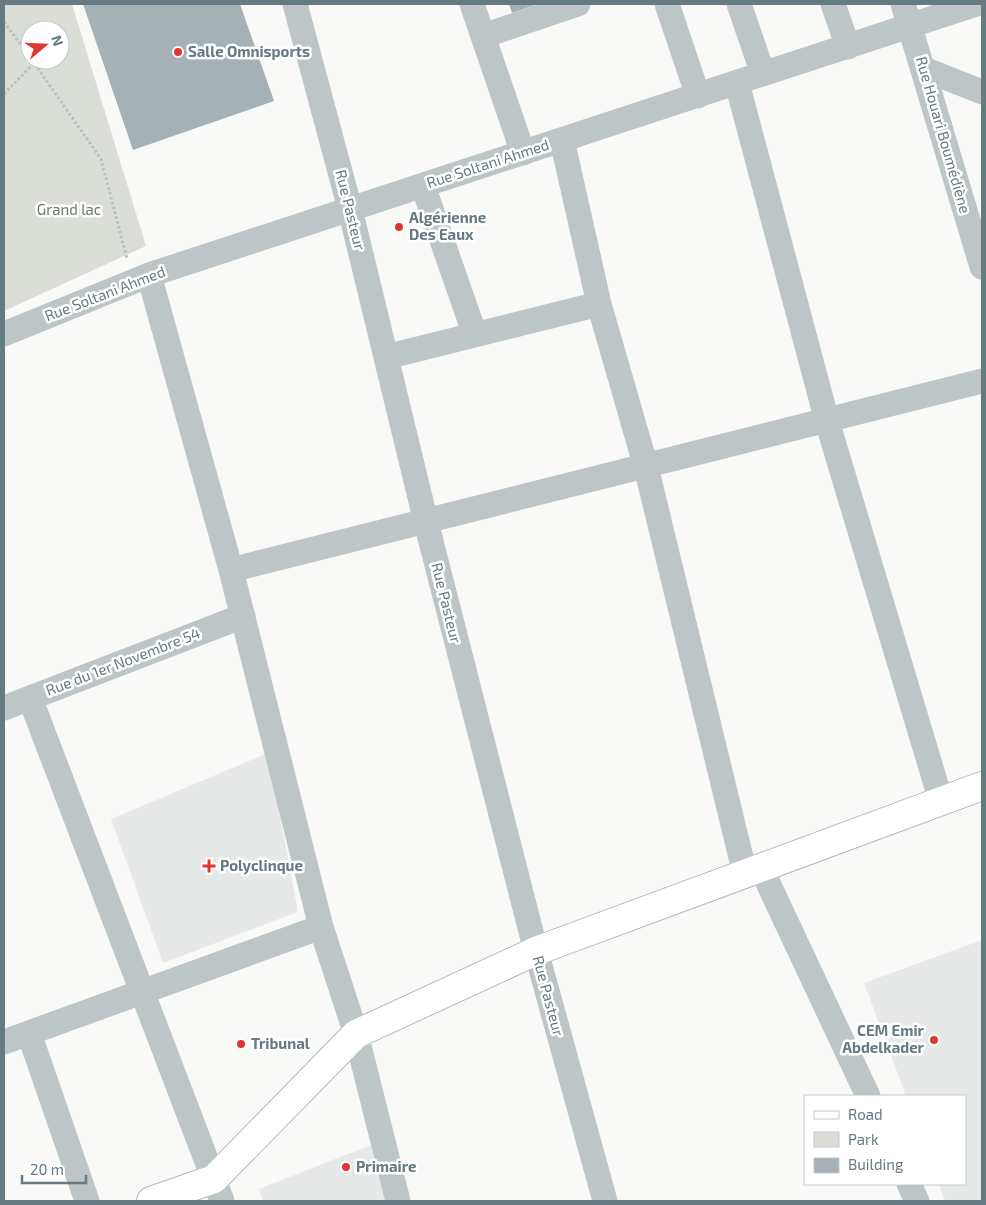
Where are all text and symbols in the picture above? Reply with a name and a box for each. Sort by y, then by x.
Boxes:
north arrow [20,20,70,70]
text: N [48,33,67,48]
place label: Salle Omnisports [188,42,310,60]
marker: Salle Omnisports [172,46,184,58]
street label: Rue Houari Boumédiène [913,54,975,215]
street label: Rue Soltani Ahmed [424,135,551,191]
street label: Rue Pasteur [332,168,370,252]
park label: Grand lac [37,200,101,218]
place label: Algérienne Des Eaux [409,208,486,243]
marker: Algérienne Des Eaux [393,221,405,233]
street label: Rue Soltani Ahmed [42,262,167,324]
street label: Rue Pasteur [428,561,466,645]
street label: Rue du 1er Novembre 54 [43,623,202,699]
place label: Polyclinque [220,856,303,875]
marker: Polyclinque [202,859,216,873]
street label: Rue Pasteur [530,954,568,1038]
place label: CEM Emir Abdelkader [842,1021,925,1056]
place label: Tribunal [251,1034,310,1052]
marker: CEM Emir Abdelkader [928,1034,940,1046]
marker: Tribunal [235,1038,247,1050]
legend [804,1095,966,1185]
text: Road [848,1105,883,1123]
text: Park [848,1130,879,1148]
scale bar [22,1152,86,1184]
text: Building [848,1155,904,1173]
place label: Primaire [356,1157,416,1175]
text: 20 m [30,1160,64,1178]
marker: Primaire [340,1161,352,1173]

